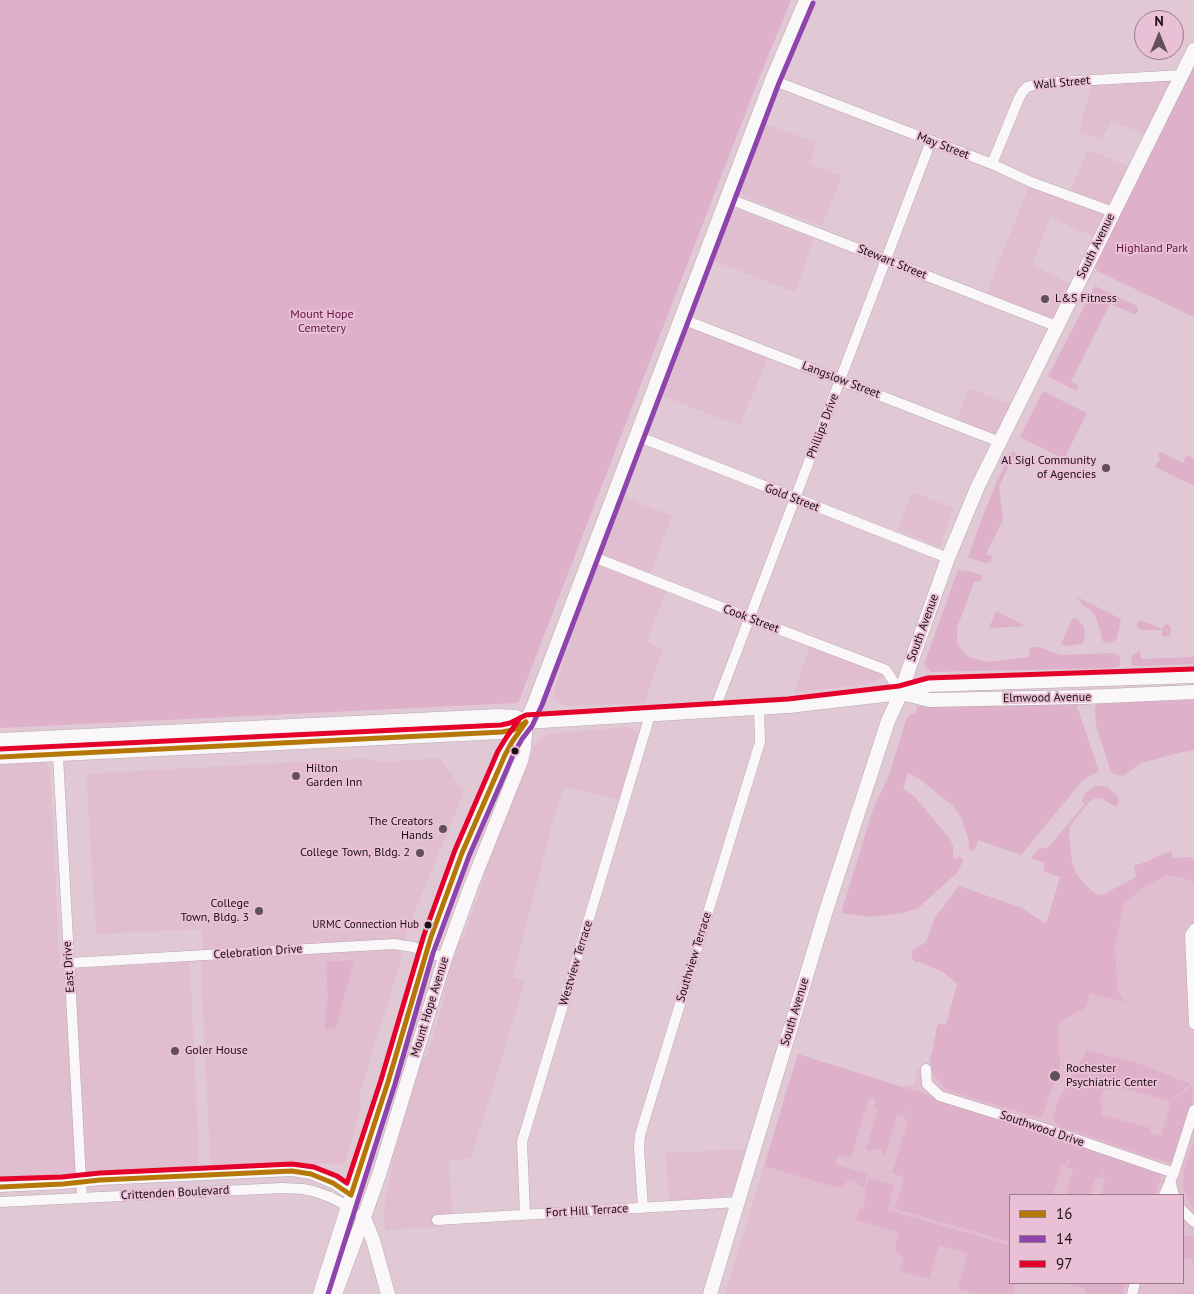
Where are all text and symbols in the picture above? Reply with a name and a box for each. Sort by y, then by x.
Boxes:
north arrow [1134,10,1184,60]
text: N [1154,12,1164,30]
street label: Wall Street [1033,73,1091,93]
street label: May Street [915,129,971,163]
street label: South Avenue [1074,211,1118,281]
street label: Stewart Street [855,242,929,282]
park label: Highland Park [1116,242,1188,256]
place label: L&S Fitness [1055,292,1117,306]
marker: L&S Fitness [1039,293,1051,305]
park label: Mount Hope Cemetery [290,308,354,336]
street label: Langslow Street [800,359,882,401]
street label: Phillips Drive [804,392,842,460]
place label: Al Sigl Community of Agencies [1001,454,1096,482]
marker: Al Sigl Community of Agencies [1100,462,1112,474]
street label: Gold Street [763,481,821,515]
street label: South Avenue [904,592,942,664]
street label: Cook Street [721,602,781,636]
street label: Elmwood Avenue [1003,690,1091,706]
unlabelled marker [510,746,520,756]
place label: Hilton Garden Inn [306,762,362,790]
marker: Hilton Garden Inn [290,770,302,782]
place label: The Creators Hands [368,815,433,843]
marker: The Creators Hands [437,823,449,835]
place label: College Town, Bldg. 2 [300,846,410,860]
marker: College Town, Bldg. 2 [414,847,426,859]
place label: College Town, Bldg. 3 [181,897,249,925]
marker: College Town, Bldg. 3 [253,905,265,917]
street label: Southview Terrace [673,910,715,1004]
place label: URMC Connection Hub [312,918,419,932]
street label: Westview Terrace [556,919,596,1007]
marker: URMC Connection Hub [423,920,433,930]
street label: East Drive [60,941,78,993]
street label: Celebration Drive [213,942,303,962]
street label: Mount Hope Avenue [408,955,452,1059]
street label: South Avenue [778,976,812,1048]
place label: Goler House [185,1044,248,1058]
marker: Goler House [169,1045,181,1057]
place label: Rochester Psychiatric Center [1066,1062,1157,1090]
marker: Rochester Psychiatric Center [1048,1069,1062,1083]
street label: Southwood Drive [998,1108,1086,1150]
street label: Crittenden Boulevard [120,1183,230,1203]
legend [1009,1194,1184,1284]
street label: Fort Hill Terrace [545,1202,629,1220]
text: 16 [1056,1204,1072,1223]
text: 14 [1056,1229,1072,1248]
text: 97 [1056,1254,1072,1273]

